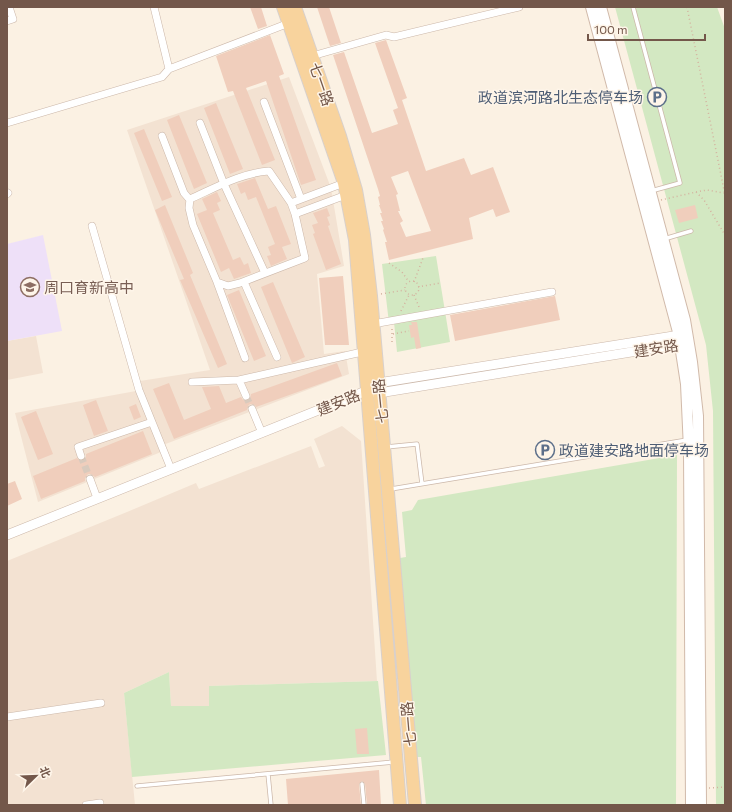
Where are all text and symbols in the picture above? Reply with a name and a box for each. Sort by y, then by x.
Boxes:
scale bar [588,16,705,42]
text: 100 m [594,22,628,36]
street label: 七一路 [306,60,338,108]
parking icon: 政道滨河路北生态停车场 [646,86,668,108]
place label: 政道滨河路北生态停车场 [478,88,643,106]
school or university icon: 周口育新高中 [19,276,41,298]
place label: 周口育新高中 [44,278,134,296]
street label: 建安路 [632,336,680,360]
street label: 七一路 [369,378,391,424]
street label: 建安路 [314,385,362,419]
parking icon: 政道建安路地面停车场 [534,439,556,461]
place label: 政道建安路地面停车场 [559,441,709,459]
street label: 七一路 [397,701,419,747]
north arrow [16,756,56,796]
text: 北 [38,764,54,779]

